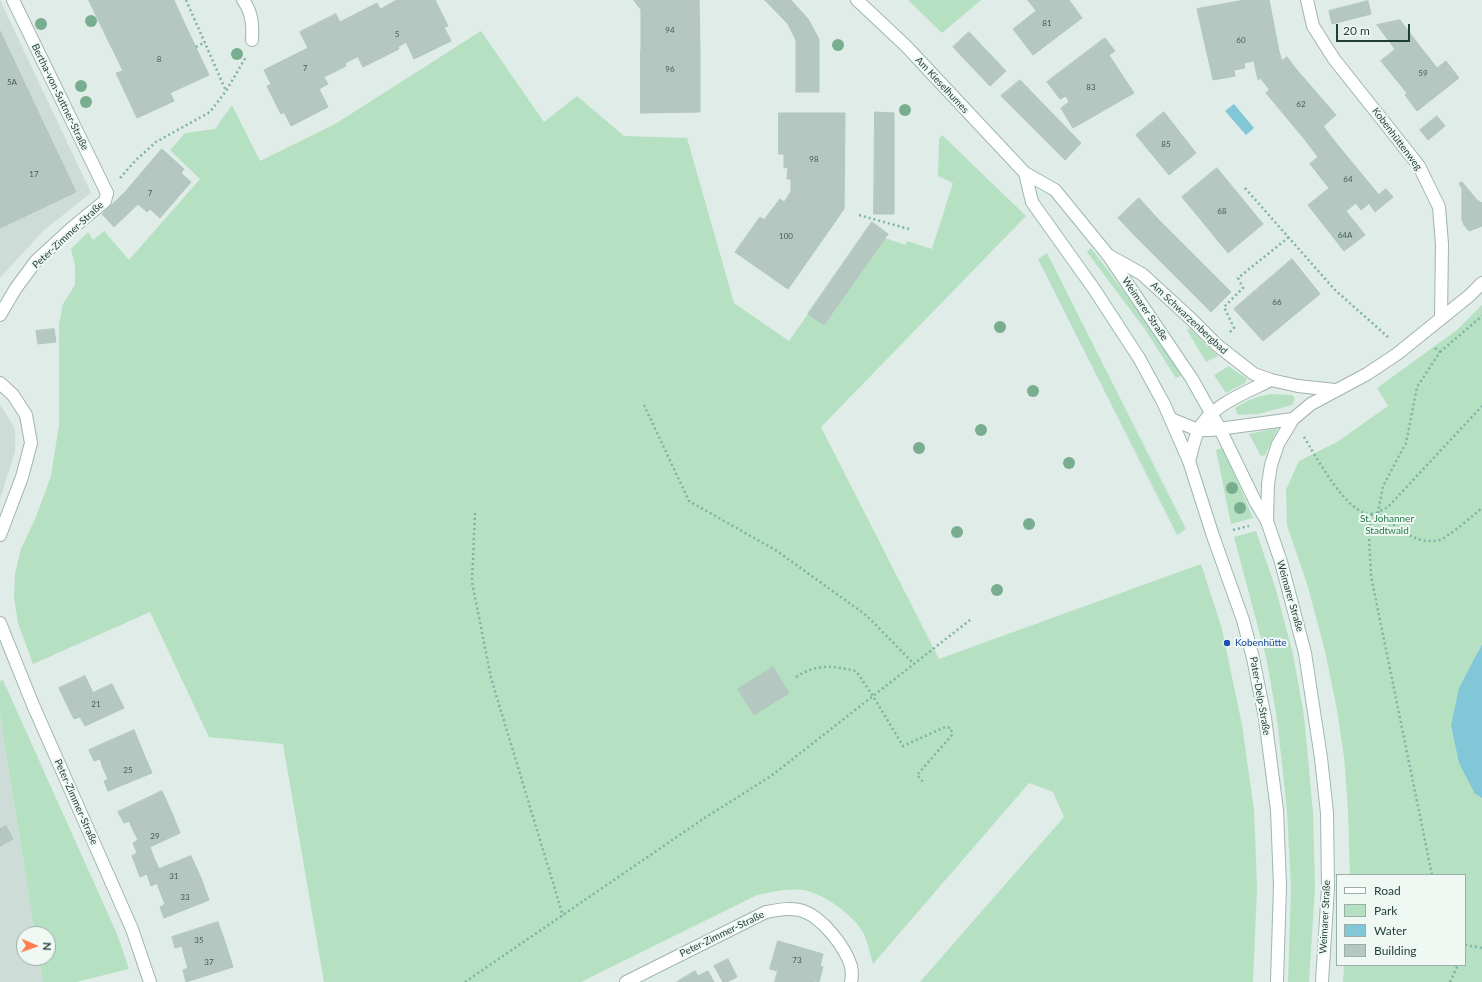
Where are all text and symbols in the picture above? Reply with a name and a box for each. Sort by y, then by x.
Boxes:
scale bar [1338,16,1412,42]
house number: 81 [1042,18,1052,28]
text: 20 m [1343,23,1370,38]
house number: 94 [665,25,675,35]
house number: 5 [395,29,399,39]
house number: 60 [1236,35,1246,45]
street label: Bertha-von-Suttner-Straße [29,42,91,152]
house number: 8 [157,54,161,64]
street label: Am Kieselhumes [913,54,971,116]
house number: 7 [303,63,307,73]
house number: 96 [665,64,675,74]
house number: 59 [1418,68,1428,78]
house number: 5A [7,77,17,87]
house number: 83 [1086,82,1096,92]
house number: 62 [1296,99,1306,109]
street label: Kobenhüttenweg [1370,105,1424,173]
house number: 85 [1161,139,1171,149]
house number: 98 [809,154,819,164]
house number: 17 [29,169,39,179]
house number: 64 [1343,174,1353,184]
house number: 7 [148,188,152,198]
street label: Peter-Zimmer-Straße [30,199,106,271]
house number: 68 [1217,206,1227,216]
house number: 64A [1338,230,1352,240]
house number: 100 [779,231,793,241]
street label: Weimarer Straße [1119,275,1171,343]
street label: Am Schwarzenbergbad [1148,279,1230,357]
house number: 66 [1272,297,1282,307]
park label: St. Johanner Stadtwald [1360,513,1414,536]
street label: Weimarer Straße [1274,559,1306,633]
place label: Kobenhütte [1235,637,1287,649]
marker: Kobenhütte [1222,638,1232,648]
street label: Pater-Delp-Straße [1247,656,1273,736]
house number: 21 [91,699,101,709]
street label: Peter-Zimmer-Straße [52,757,100,847]
house number: 25 [123,765,133,775]
house number: 29 [150,831,160,841]
house number: 31 [169,871,179,881]
legend [1336,874,1466,966]
street label: Weimarer Straße [1317,880,1333,954]
text: Road [1374,883,1401,898]
house number: 33 [180,892,190,902]
text: Park [1374,903,1397,918]
street label: Peter-Zimmer-Straße [678,908,766,960]
text: Water [1374,923,1407,938]
north arrow [16,926,56,966]
house number: 35 [194,935,204,945]
text: N [41,942,54,951]
text: Building [1374,943,1417,958]
house number: 73 [792,955,802,965]
house number: 37 [204,957,214,967]

